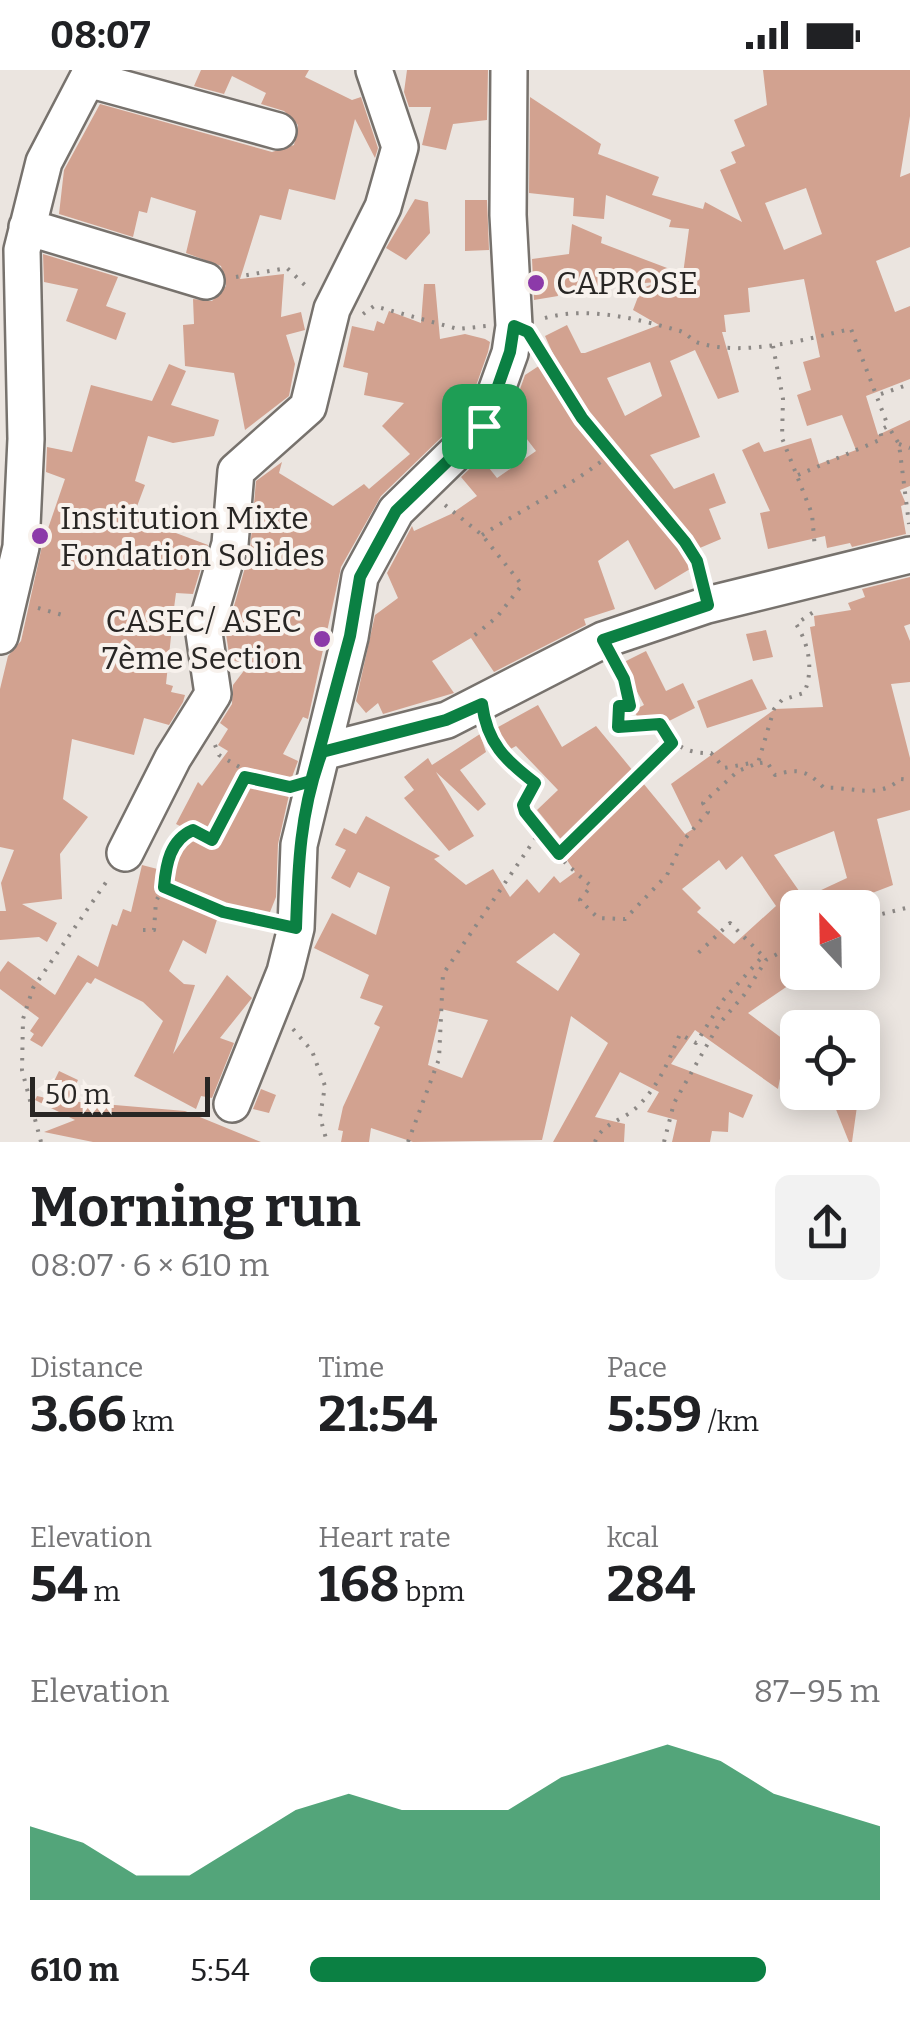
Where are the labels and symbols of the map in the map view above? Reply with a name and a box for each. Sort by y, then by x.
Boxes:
place label: CAPROSE [556,264,698,302]
marker: CAPROSE [525,272,547,294]
pin [442,384,527,469]
place label: Institution Mixte Fondation Solides [60,499,325,574]
marker: Institution Mixte Fondation Solides [29,525,51,547]
place label: CASEC/ ASEC 7ème Section [102,602,302,677]
marker: CASEC/ ASEC 7ème Section [311,628,333,650]
north arrow [780,890,880,990]
scale bar [30,1072,210,1116]

